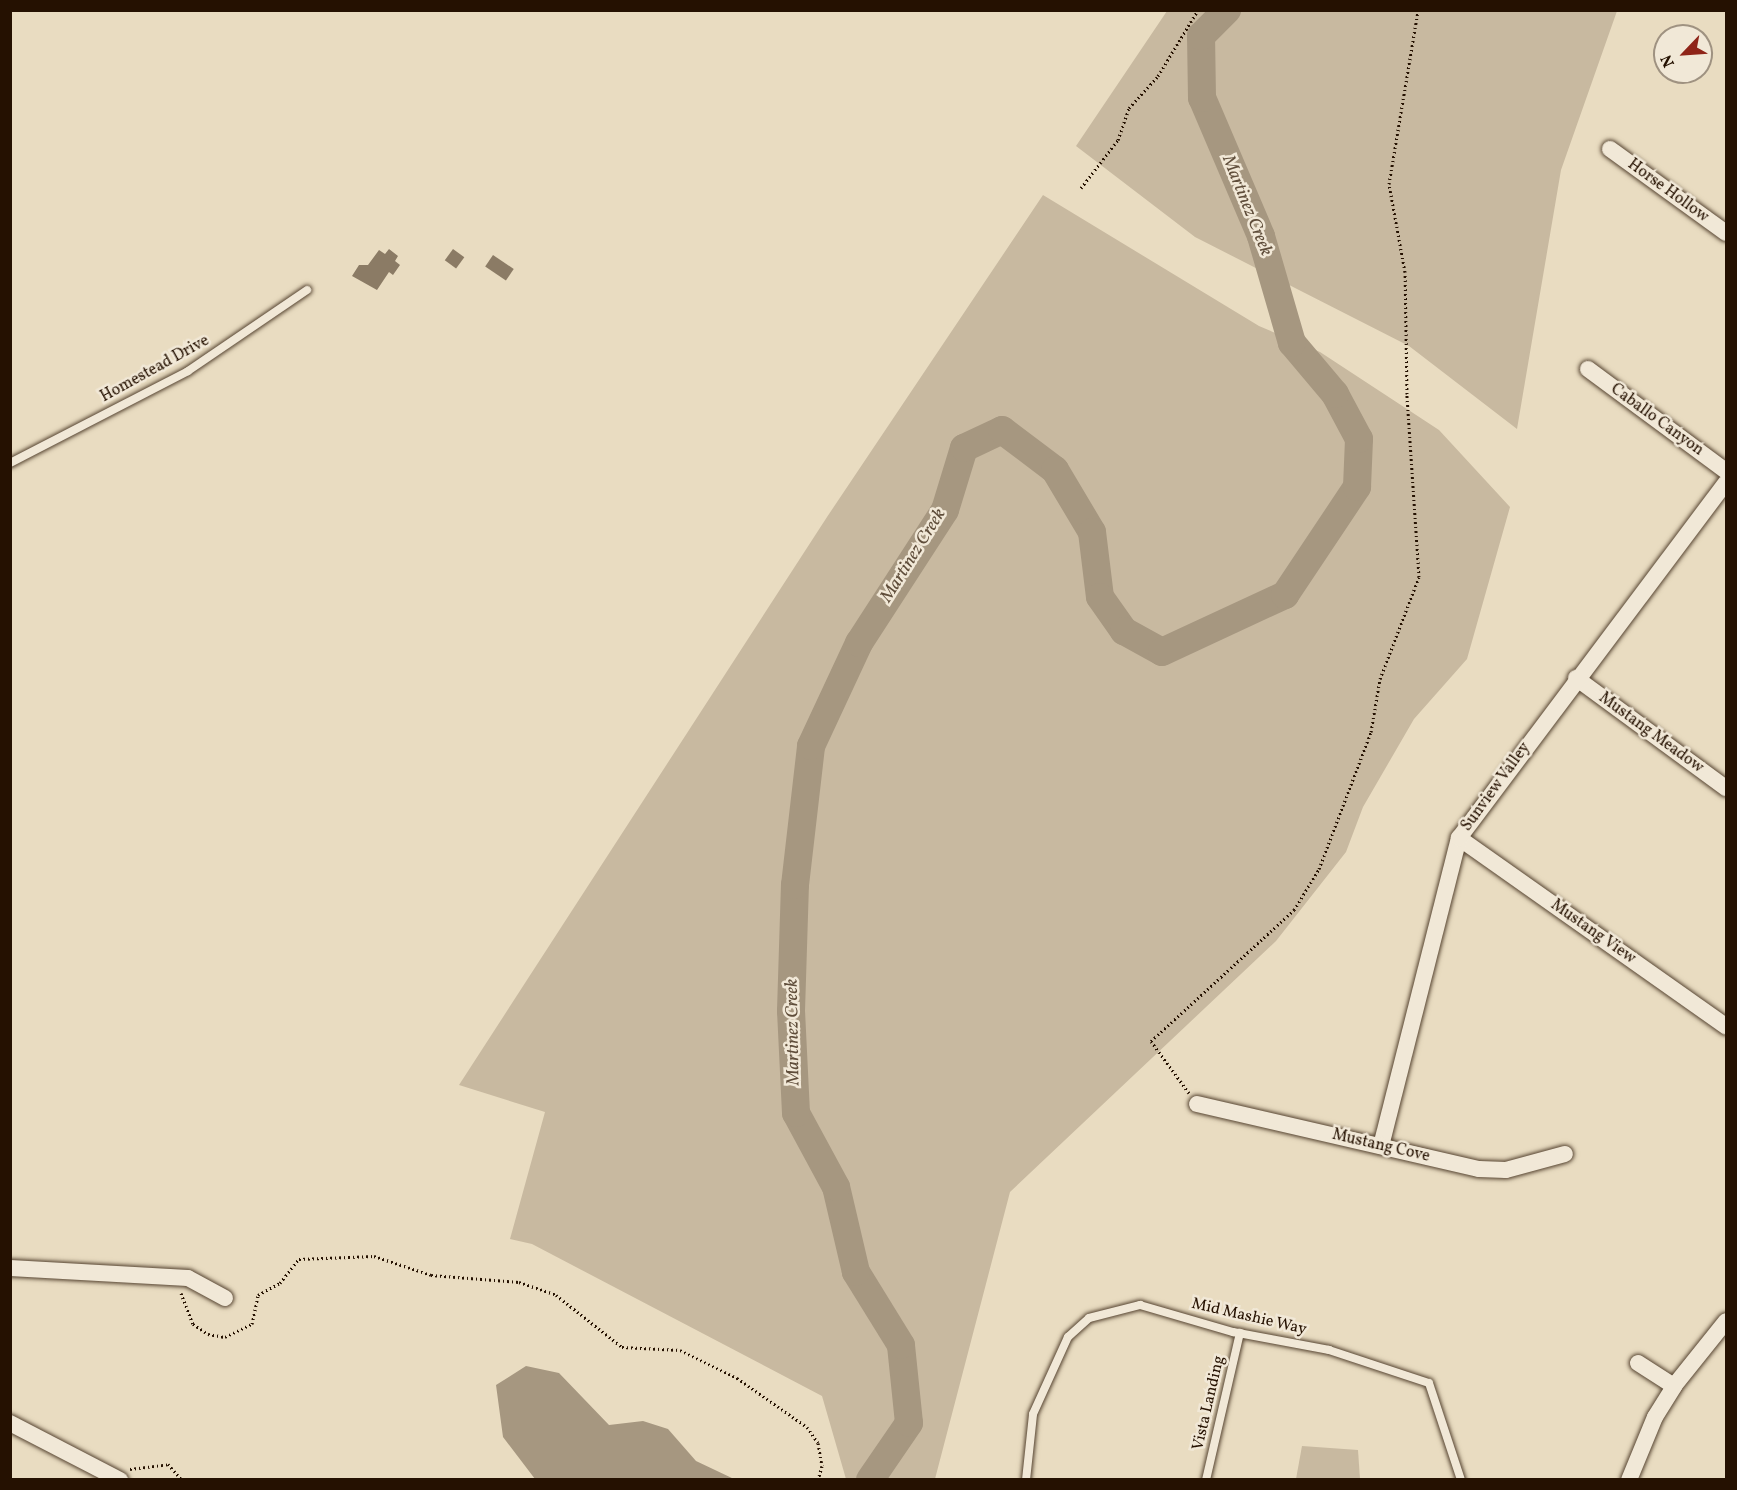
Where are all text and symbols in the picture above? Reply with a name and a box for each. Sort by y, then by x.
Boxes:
north arrow [1653,24,1713,84]
text: N [1656,51,1681,71]
water label: Martinez Creek [1216,153,1276,259]
street label: Horse Hollow [1624,155,1712,227]
street label: Homestead Drive [97,331,213,407]
street label: Caballo Canyon [1607,380,1707,460]
water label: Martinez Creek [877,505,951,607]
street label: Mustang Meadow [1595,689,1707,777]
street label: Sunview Valley [1457,738,1535,836]
street label: Mustang View [1547,896,1639,968]
water label: Martinez Creek [782,979,806,1085]
street label: Mustang Cove [1330,1125,1432,1167]
street label: Mid Mashie Way [1189,1294,1309,1340]
street label: Vista Landing [1189,1354,1229,1452]

